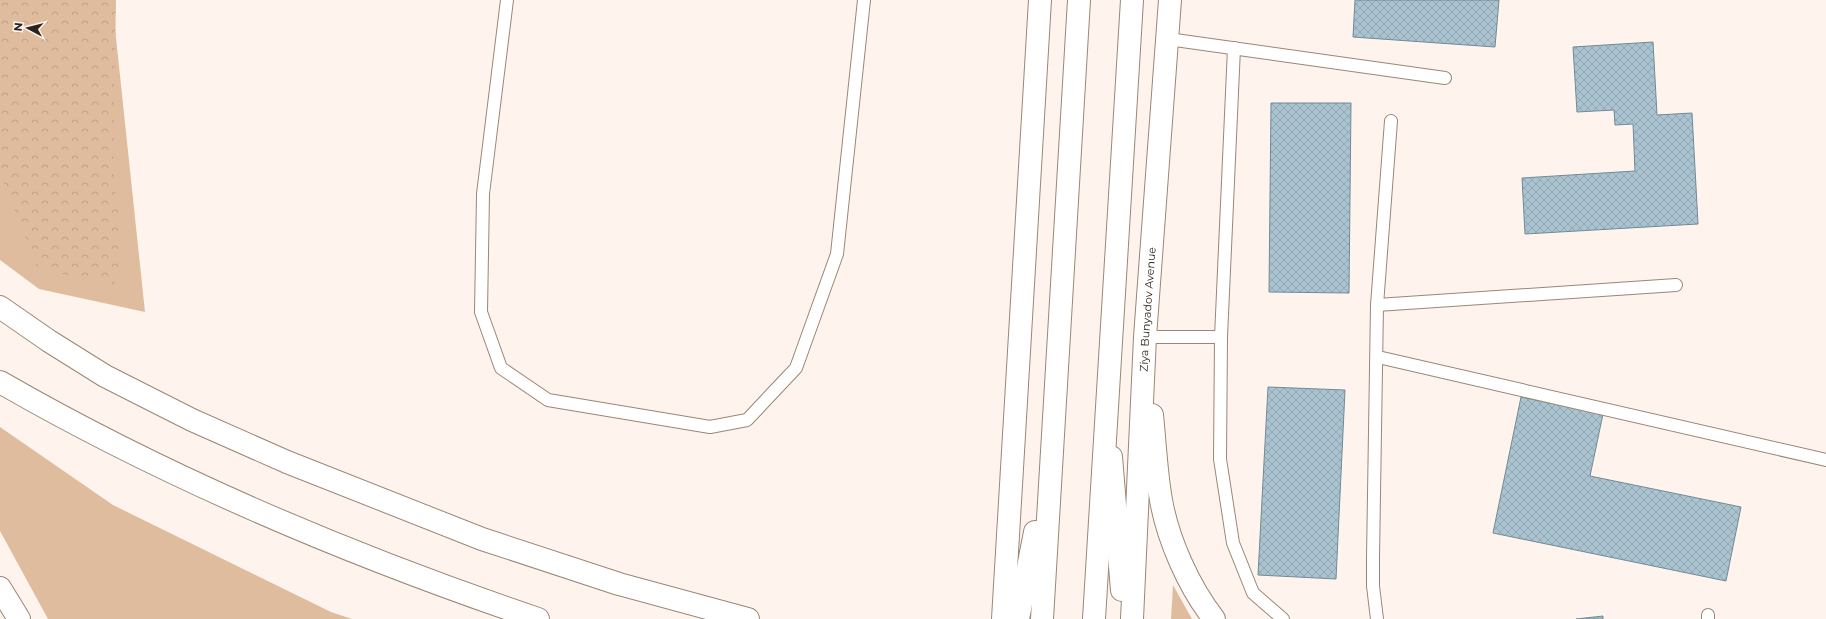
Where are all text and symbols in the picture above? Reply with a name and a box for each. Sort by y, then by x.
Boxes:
north arrow [8,8,48,48]
text: N [11,22,26,32]
street label: Ziya Bunyadov Avenue [1136,246,1159,372]

